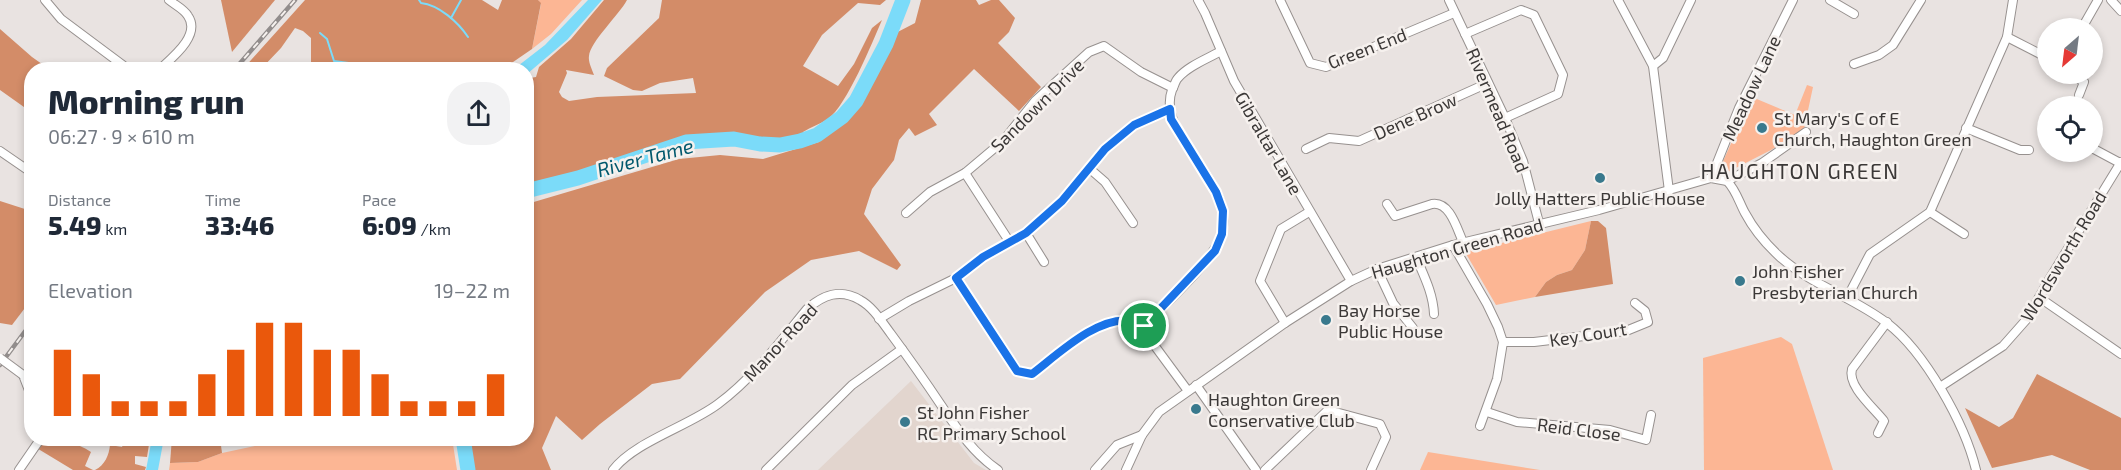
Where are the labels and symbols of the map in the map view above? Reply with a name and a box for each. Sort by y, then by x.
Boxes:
north arrow [2037,18,2103,84]
street label: Green End [1324,23,1410,73]
street label: Meadow Lane [1717,32,1785,144]
street label: Rivermead Road [1462,44,1534,176]
street label: Sandown Drive [986,54,1088,156]
street label: Gibraltar Lane [1231,88,1307,198]
street label: Dene Brow [1370,88,1460,144]
place label: St Mary's C of E Church, Haughton Green [1774,107,1972,150]
marker: St Mary's C of E Church, Haughton Green [1755,121,1769,135]
water label: River Tame [594,133,696,181]
district label: HAUGHTON GREEN [1700,158,1900,183]
marker: Jolly Hatters Public House [1593,171,1607,185]
place label: Jolly Hatters Public House [1495,187,1705,209]
street label: Wordsworth Road [2015,187,2111,325]
street label: Haughton Green Road [1369,213,1545,283]
place label: John Fisher Presbyterian Church [1752,260,1918,303]
marker: John Fisher Presbyterian Church [1733,274,1747,288]
street label: Manor Road [738,298,822,386]
place label: Bay Horse Public House [1338,299,1443,342]
pin [1118,300,1169,351]
marker: Bay Horse Public House [1319,313,1333,327]
street label: Key Court [1548,317,1628,351]
place label: Haughton Green Conservative Club [1208,388,1355,431]
place label: St John Fisher RC Primary School [917,401,1067,444]
marker: Haughton Green Conservative Club [1189,402,1203,416]
street label: Reid Close [1536,413,1622,445]
marker: St John Fisher RC Primary School [898,415,912,429]

